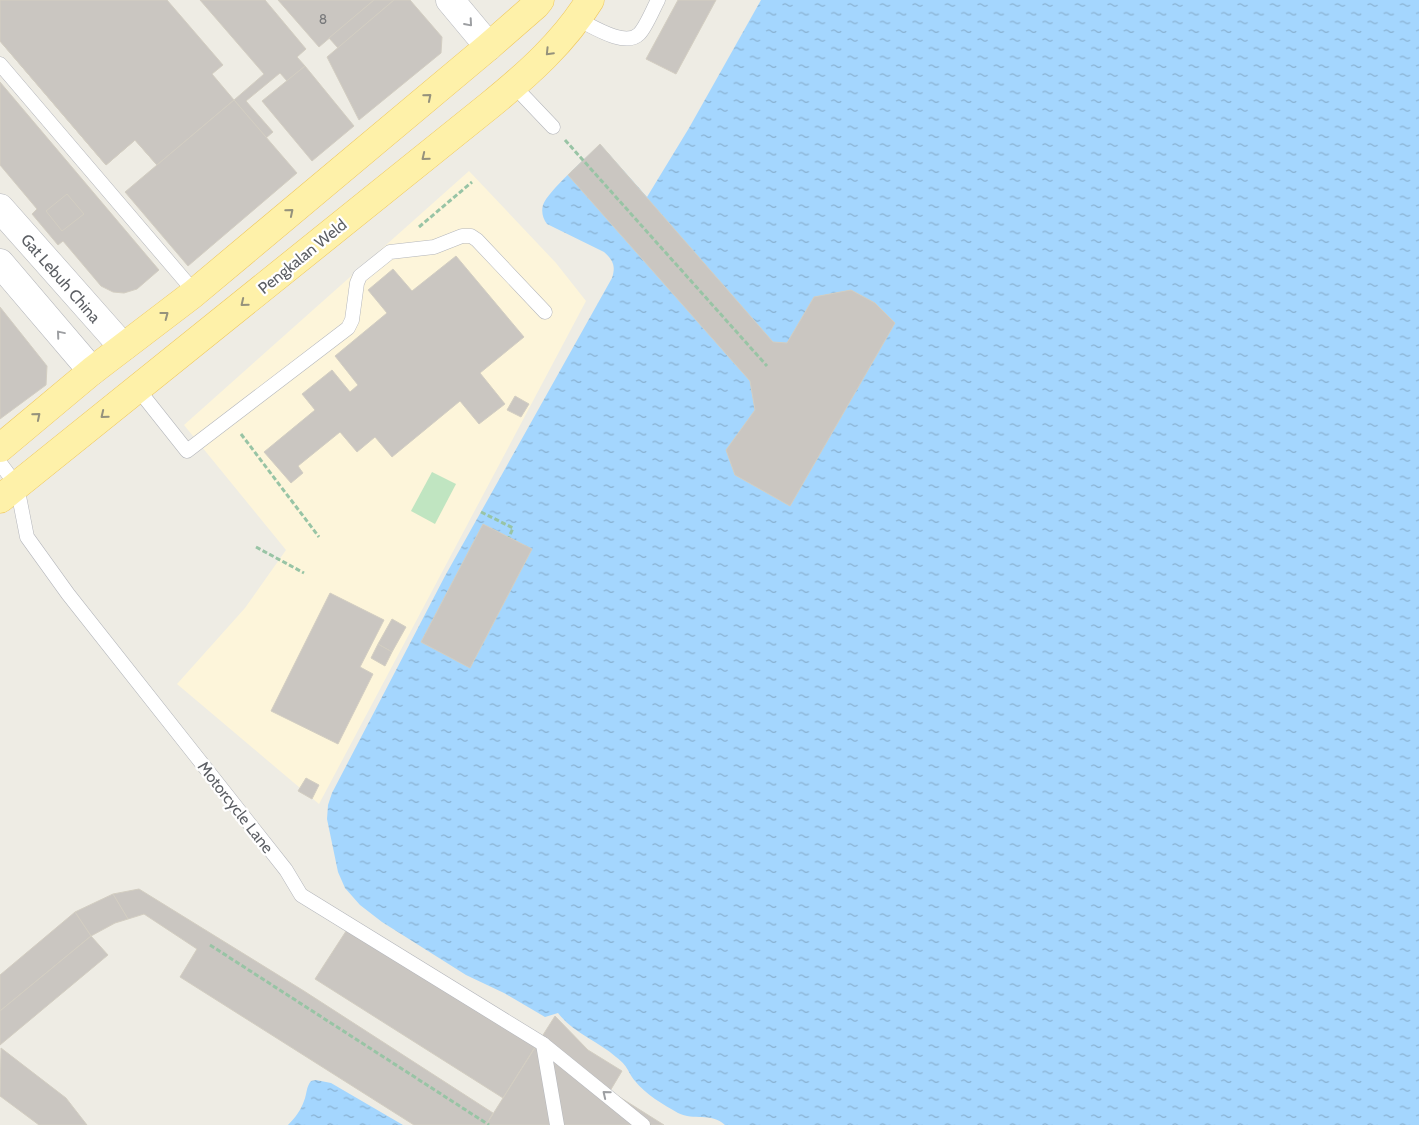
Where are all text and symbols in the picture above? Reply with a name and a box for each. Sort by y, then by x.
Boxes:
house number: 8 [319,10,327,28]
one-way arrow [464,17,472,26]
one-way arrow [546,46,555,55]
one-way arrow [423,93,432,102]
one-way arrow [422,152,431,161]
one-way arrow [285,209,294,218]
street label: Pengkalan Weld [254,215,350,298]
street label: Gat Lebuh China [17,230,105,327]
one-way arrow [241,297,250,305]
one-way arrow [159,313,168,321]
one-way arrow [57,330,66,339]
one-way arrow [100,410,109,419]
one-way arrow [32,413,41,422]
street label: Motorcycle Lane [194,758,277,857]
one-way arrow [602,1091,611,1100]

